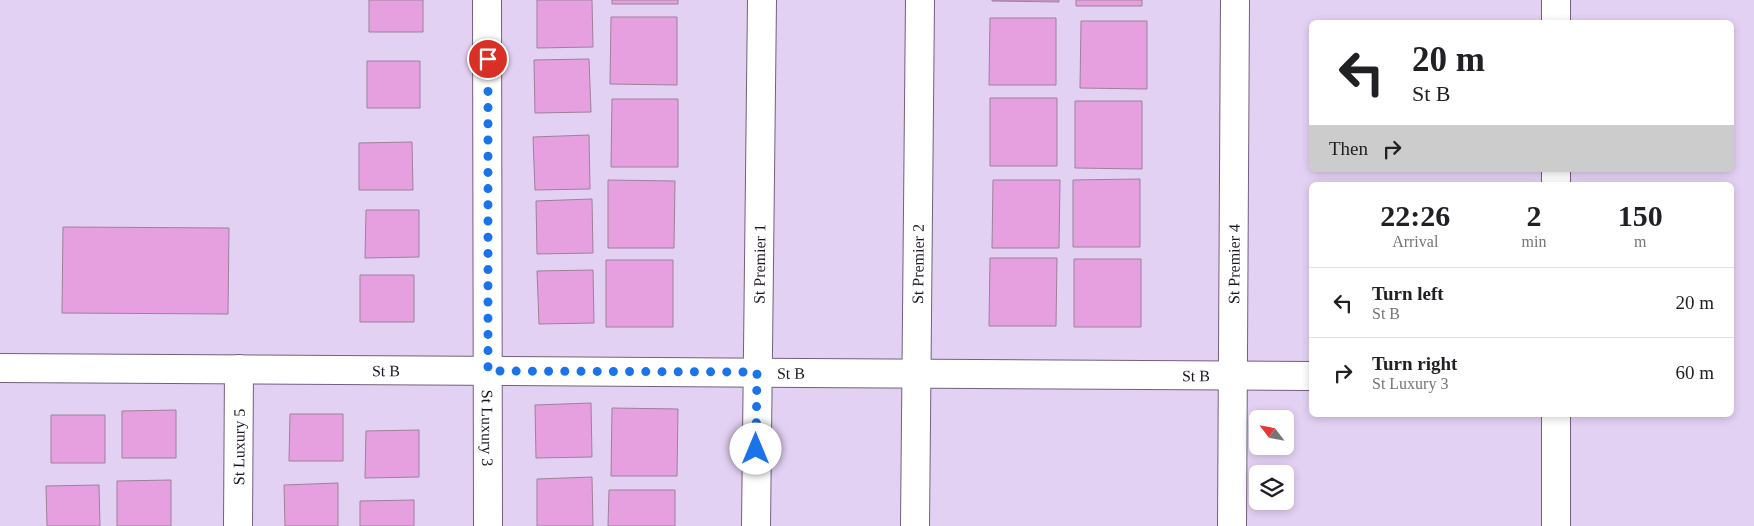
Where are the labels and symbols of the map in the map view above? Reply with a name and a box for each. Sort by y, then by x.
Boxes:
pin [467,38,509,80]
street label: St Premier 1 [750,224,768,304]
street label: St Premier 2 [909,224,926,304]
street label: St Premier 4 [1225,224,1242,304]
street label: St B [372,362,400,379]
street label: St B [777,364,805,381]
street label: St B [1182,367,1210,384]
street label: St Luxury 3 [478,390,496,466]
street label: St Luxury 5 [230,409,248,485]
north arrow [1249,410,1294,455]
position arrow [729,422,781,474]

